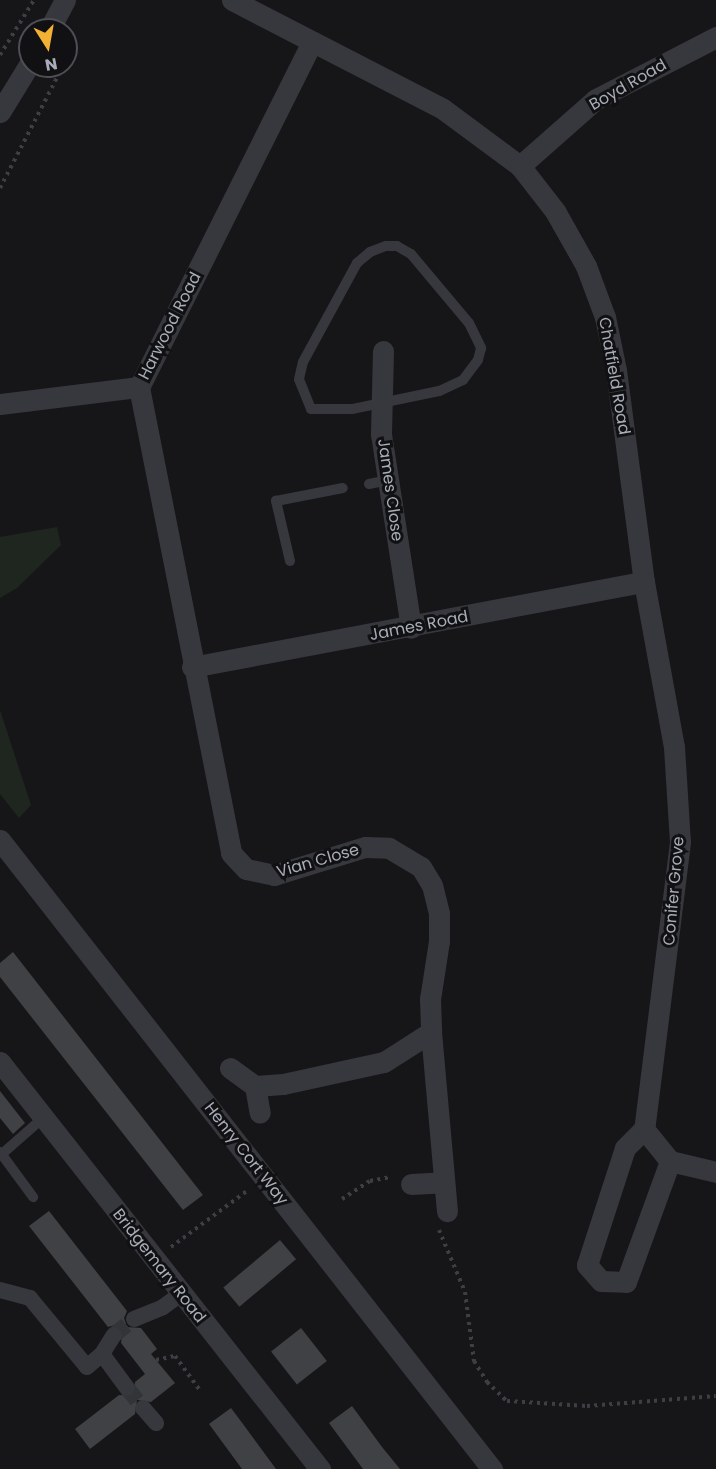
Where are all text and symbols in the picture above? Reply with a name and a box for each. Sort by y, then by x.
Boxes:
north arrow [18,18,78,78]
text: N [43,52,59,77]
street label: Boyd Road [586,55,670,115]
street label: Harwood Road [135,269,205,383]
street label: Chatfield Road [594,316,634,436]
street label: James Close [373,438,407,542]
street label: James Road [368,607,470,645]
street label: Conifer Grove [660,836,688,946]
street label: Vian Close [275,840,361,882]
street label: Henry Cort Way [200,1099,292,1209]
street label: Bridgemary Road [109,1205,209,1327]

